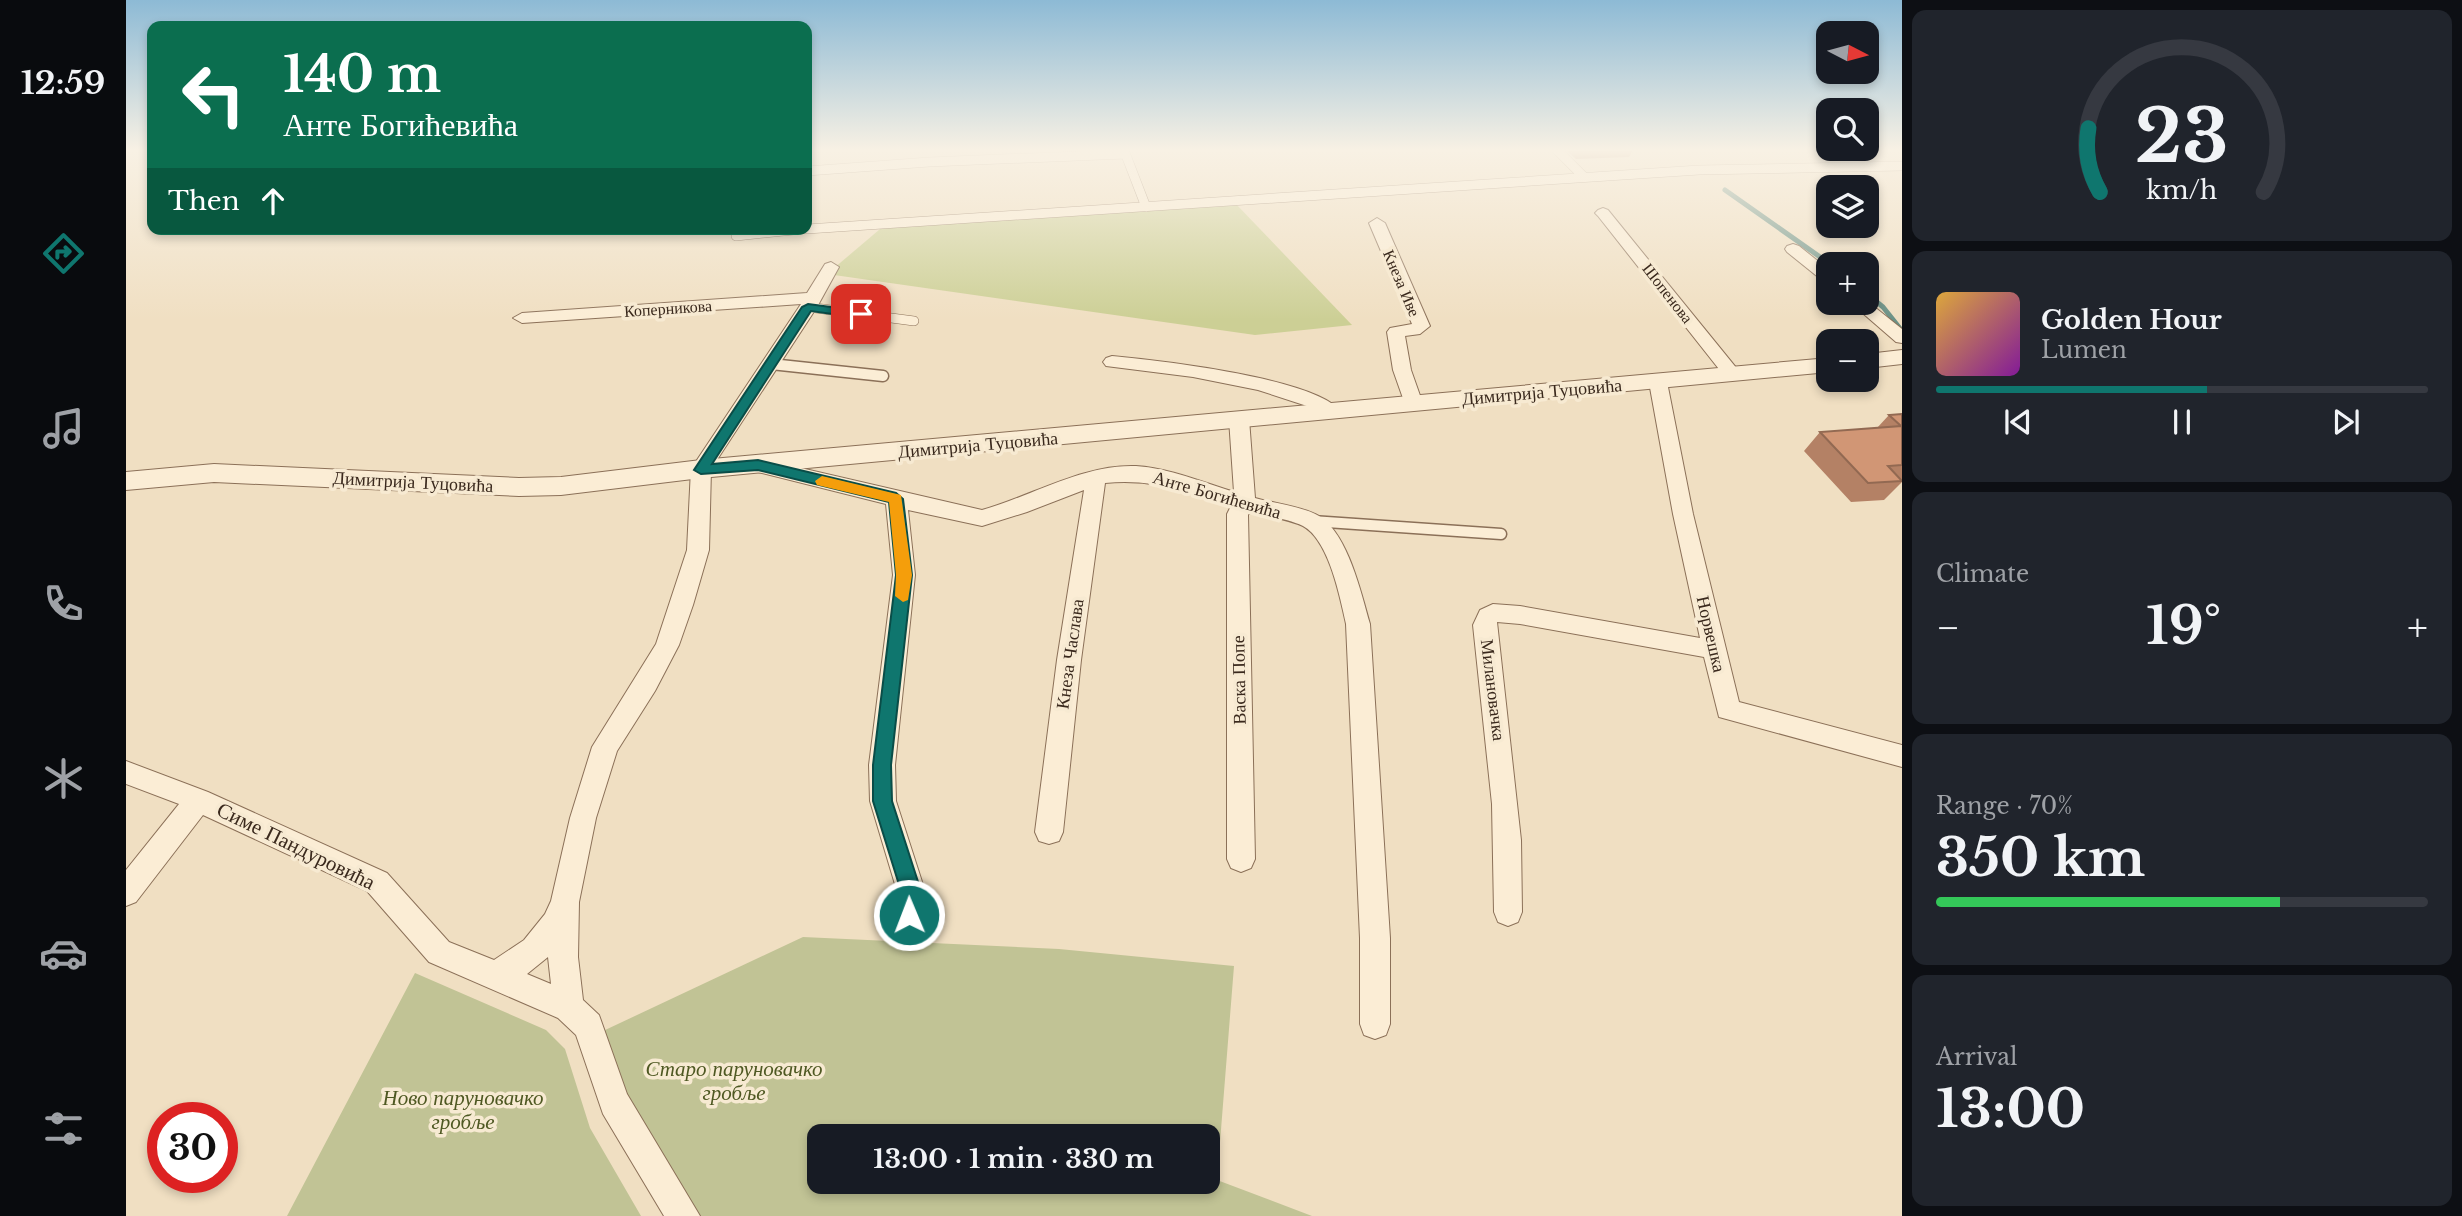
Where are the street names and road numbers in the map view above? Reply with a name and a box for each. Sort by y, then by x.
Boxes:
street label: Кнеза Иве [1379,247,1425,319]
street label: Шопенова [1638,259,1698,327]
street label: Коперникова [623,295,713,321]
street label: Димитрија Туцовића [1461,374,1623,410]
street label: Димитрија Туцовића [897,427,1059,463]
street label: Анте Богићевића [1150,466,1284,524]
street label: Димитрија Туцовића [332,467,494,497]
street label: Норвешка [1692,594,1730,674]
street label: Кнеза Часлава [1051,597,1089,710]
street label: Васка Попе [1227,635,1251,725]
street label: Милановачка [1476,638,1510,742]
street label: Симе Пандуровића [213,796,380,896]

